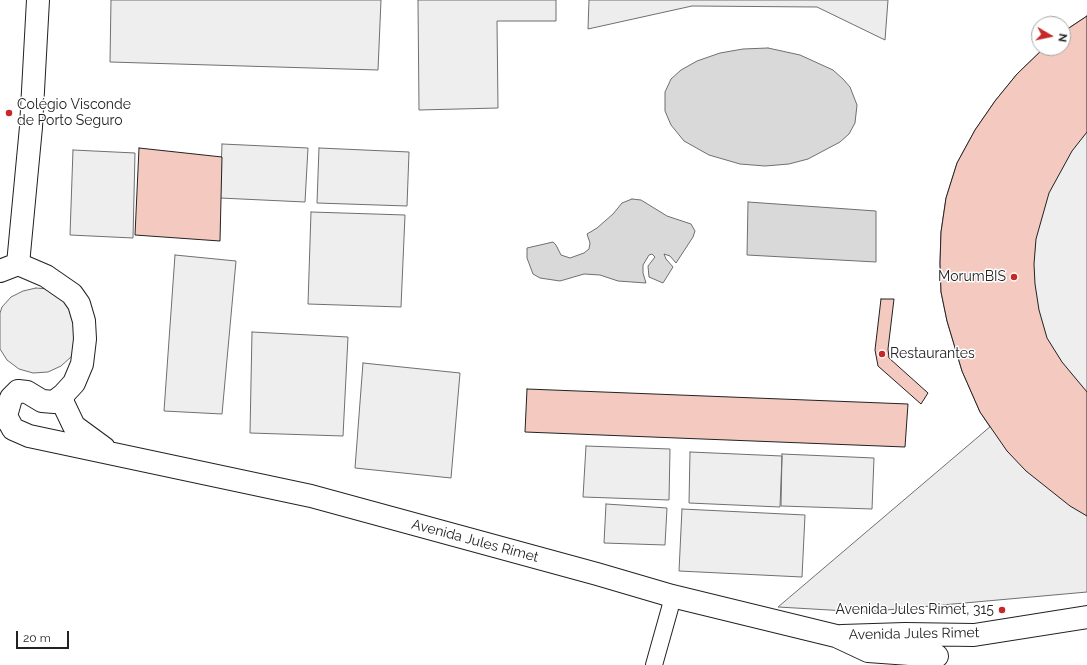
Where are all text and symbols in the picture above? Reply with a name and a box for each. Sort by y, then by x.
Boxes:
north arrow [1031,16,1071,56]
text: N [1055,33,1069,43]
place label: Colégio Visconde de Porto Seguro [17,97,131,130]
marker: Colégio Visconde de Porto Seguro [4,108,14,118]
place label: MorumBIS [938,269,1006,285]
marker: MorumBIS [1009,272,1019,282]
place label: Restaurantes [890,346,975,362]
marker: Restaurantes [877,349,887,359]
street label: Avenida Jules Rimet [410,516,540,566]
place label: Avenida Jules Rimet, 315 [835,602,994,618]
marker: Avenida Jules Rimet, 315 [997,605,1007,615]
scale bar [18,623,71,649]
street label: Avenida Jules Rimet [849,624,979,644]
text: 20 m [23,631,51,645]

